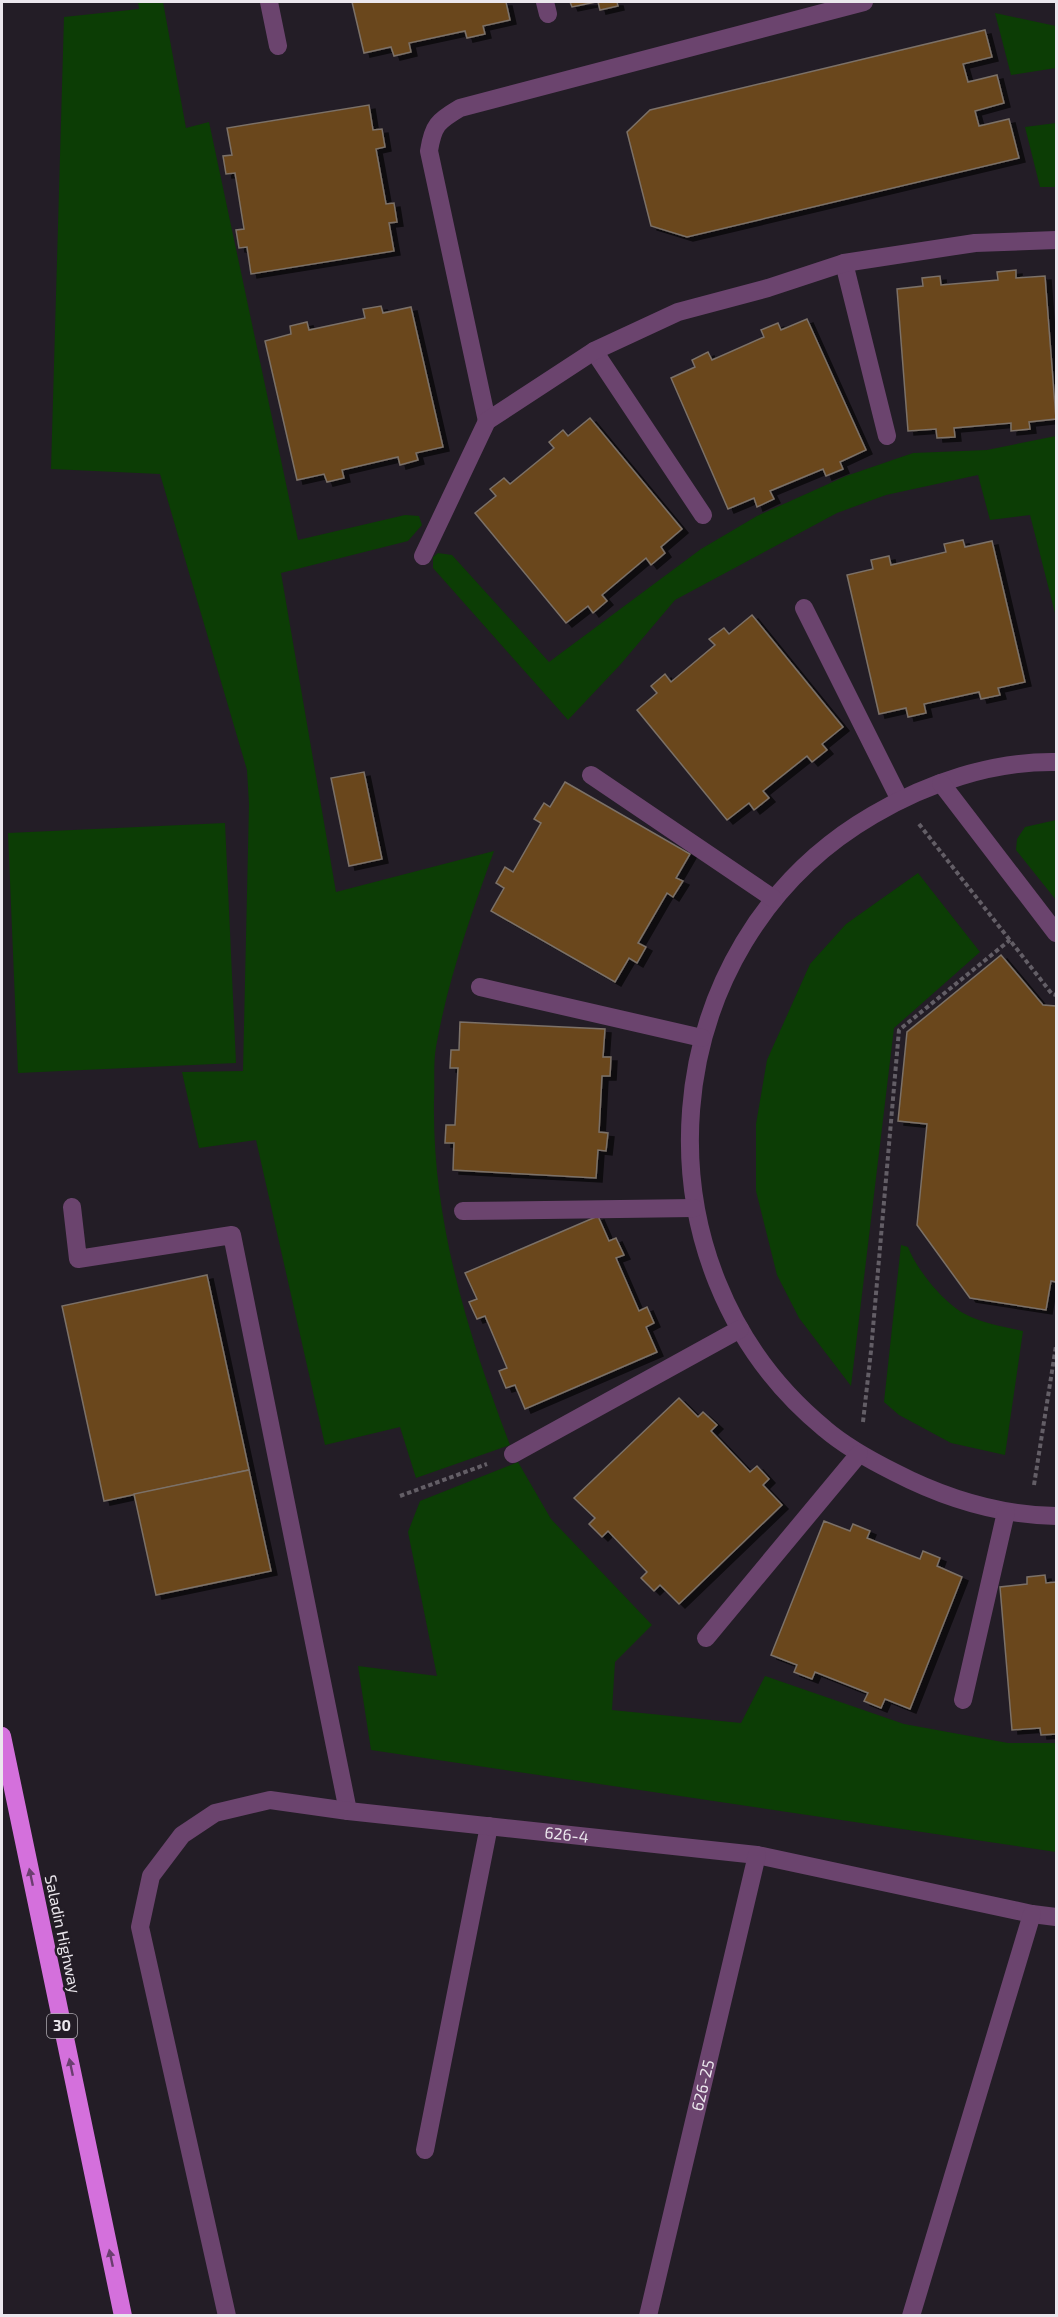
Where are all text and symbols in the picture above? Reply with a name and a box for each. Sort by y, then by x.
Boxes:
street label: 626-4 [544,1822,590,1846]
one-way arrow [26,1867,35,1886]
street label: Saladin Highway [42,1873,85,1995]
road number: 30 [47,2014,77,2038]
one-way arrow [66,2058,75,2077]
street label: 626-25 [687,2058,717,2113]
one-way arrow [106,2249,115,2268]

